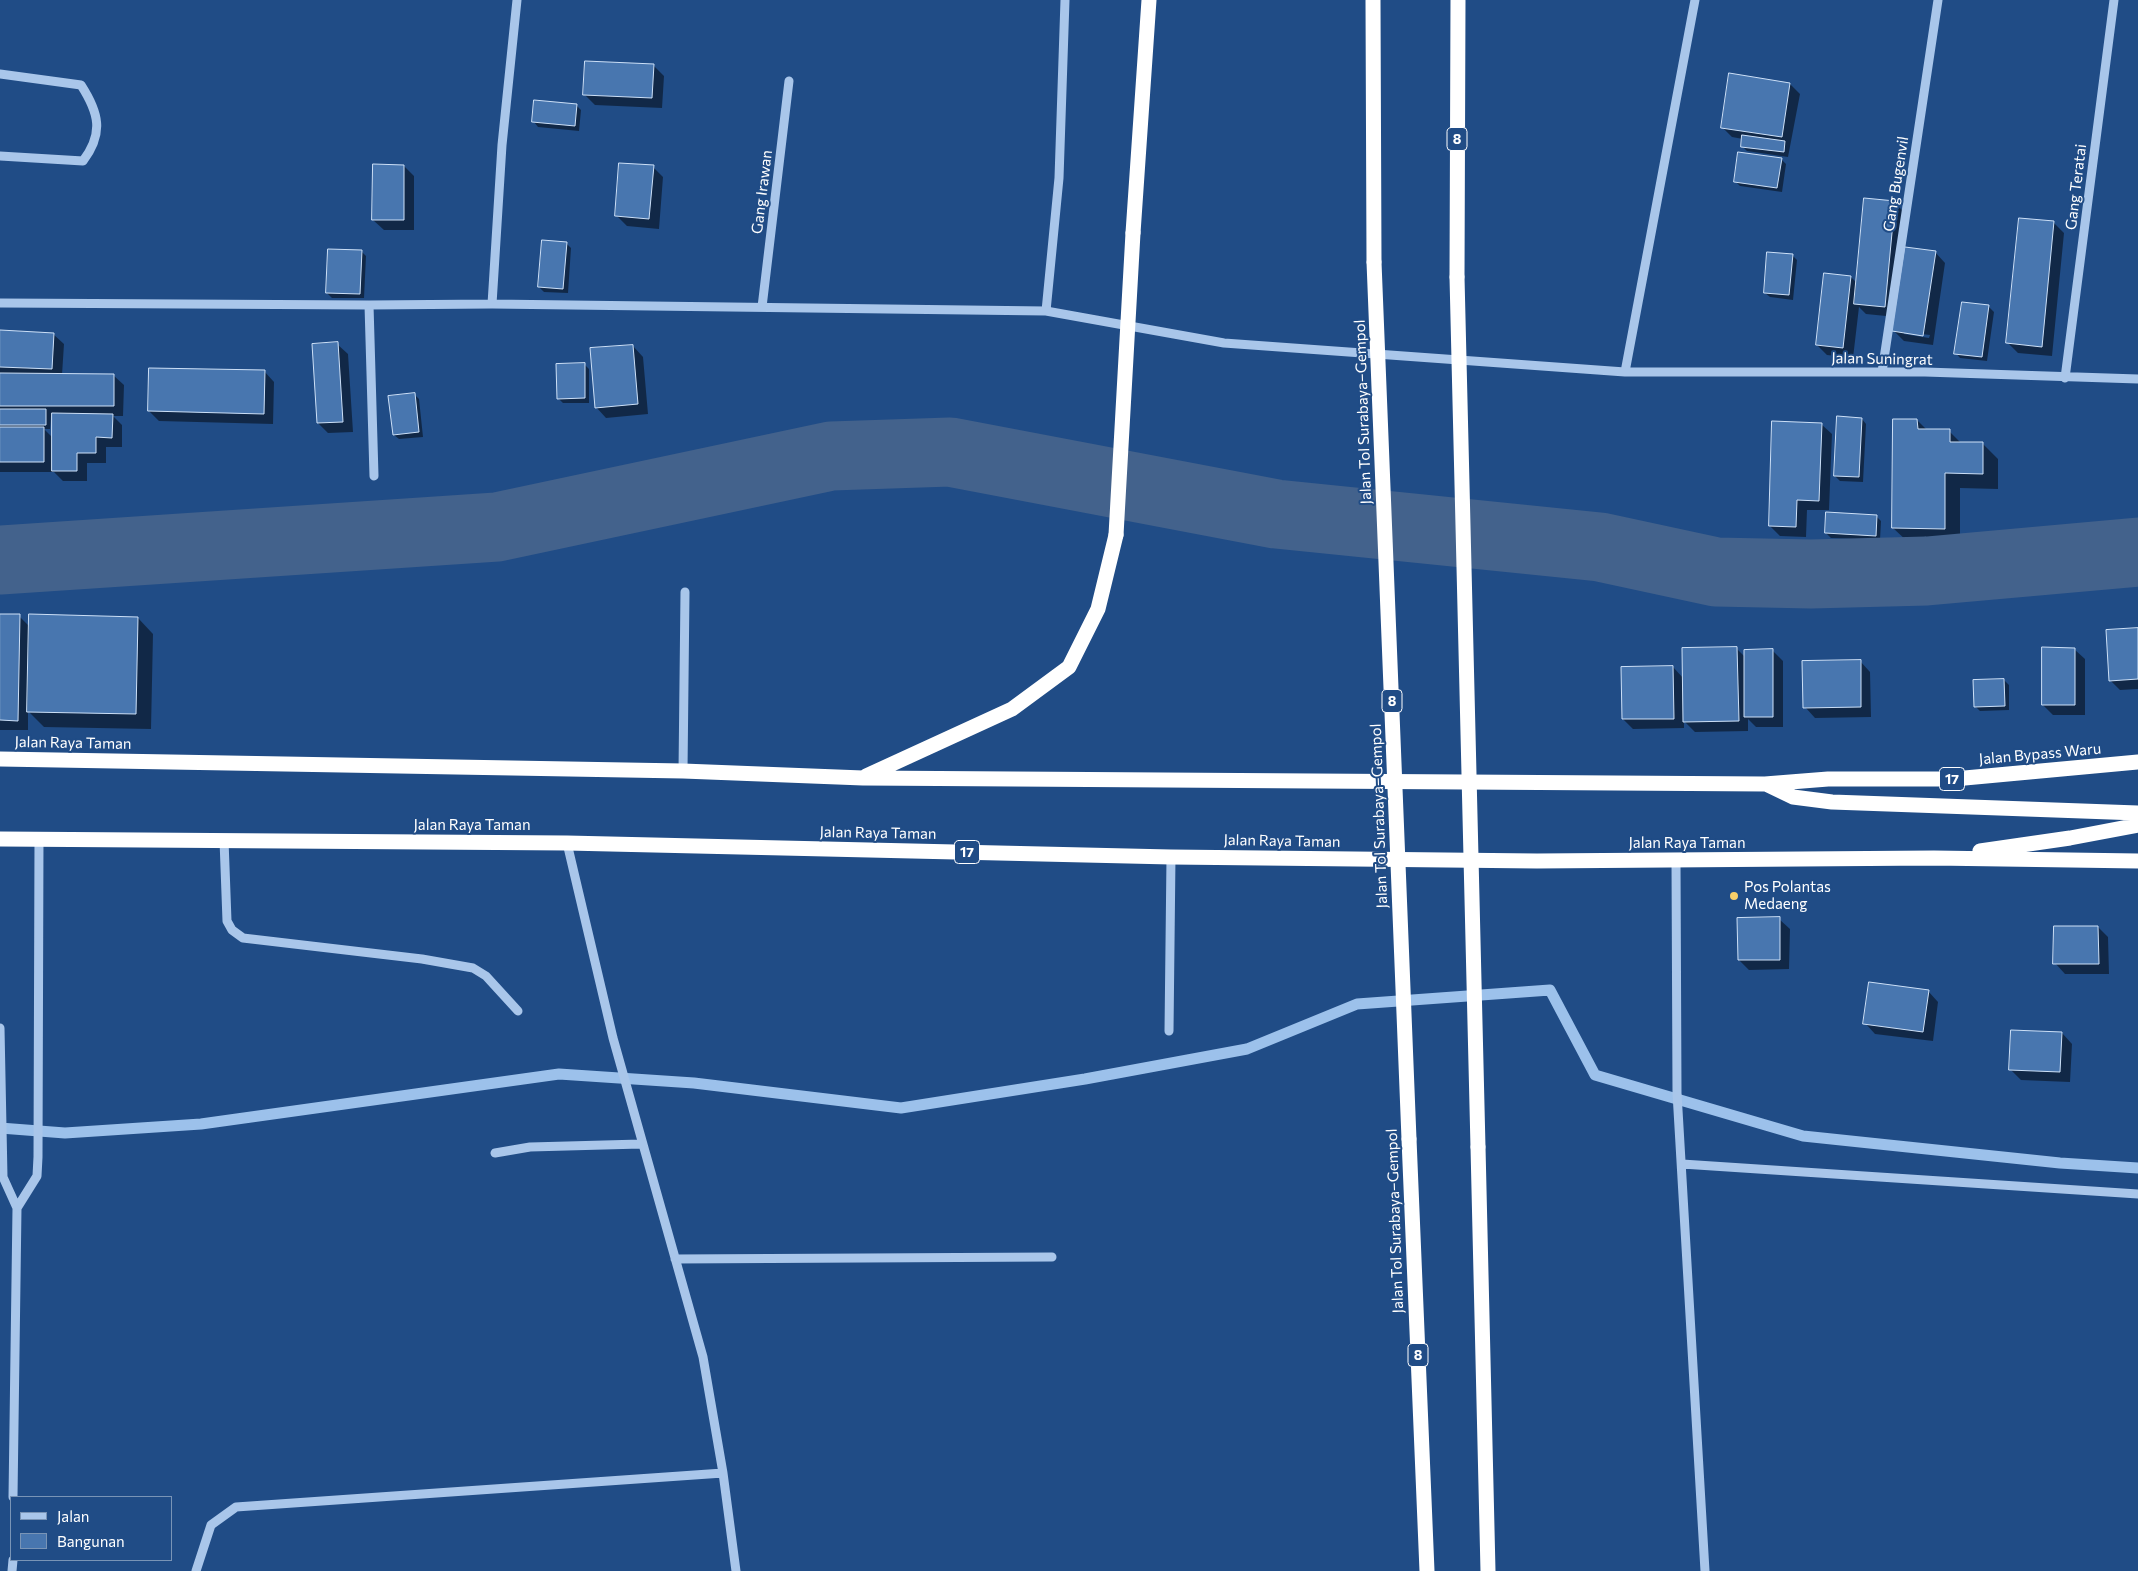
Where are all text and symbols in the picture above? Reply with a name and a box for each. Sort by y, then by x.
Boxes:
road number: 8 [1447,128,1467,150]
street label: Gang Bugenvil [1880,135,1912,233]
street label: Gang Teratai [2062,143,2090,231]
street label: Gang Irawan [748,149,776,235]
street label: Jalan Tol Surabaya–Gempol [1351,319,1375,505]
street label: Jalan Suningrat [1831,349,1933,369]
road number: 8 [1382,689,1402,712]
street label: Jalan Tol Surabaya–Gempol [1367,723,1391,909]
street label: Jalan Raya Taman [14,733,132,753]
street label: Jalan Bypass Waru [1978,740,2102,768]
road number: 17 [1940,768,1964,791]
street label: Jalan Raya Taman [413,816,531,834]
street label: Jalan Raya Taman [819,823,937,843]
street label: Jalan Raya Taman [1223,831,1341,851]
street label: Jalan Raya Taman [1628,834,1746,852]
road number: 17 [954,840,980,864]
place label: Pos Polantas Medaeng [1744,878,1831,913]
marker: Pos Polantas Medaeng [1728,890,1740,902]
street label: Jalan Tol Surabaya–Gempol [1383,1128,1407,1314]
road number: 8 [1408,1344,1428,1366]
legend [10,1496,172,1561]
text: Jalan [57,1507,89,1525]
text: Bangunan [57,1532,125,1550]

